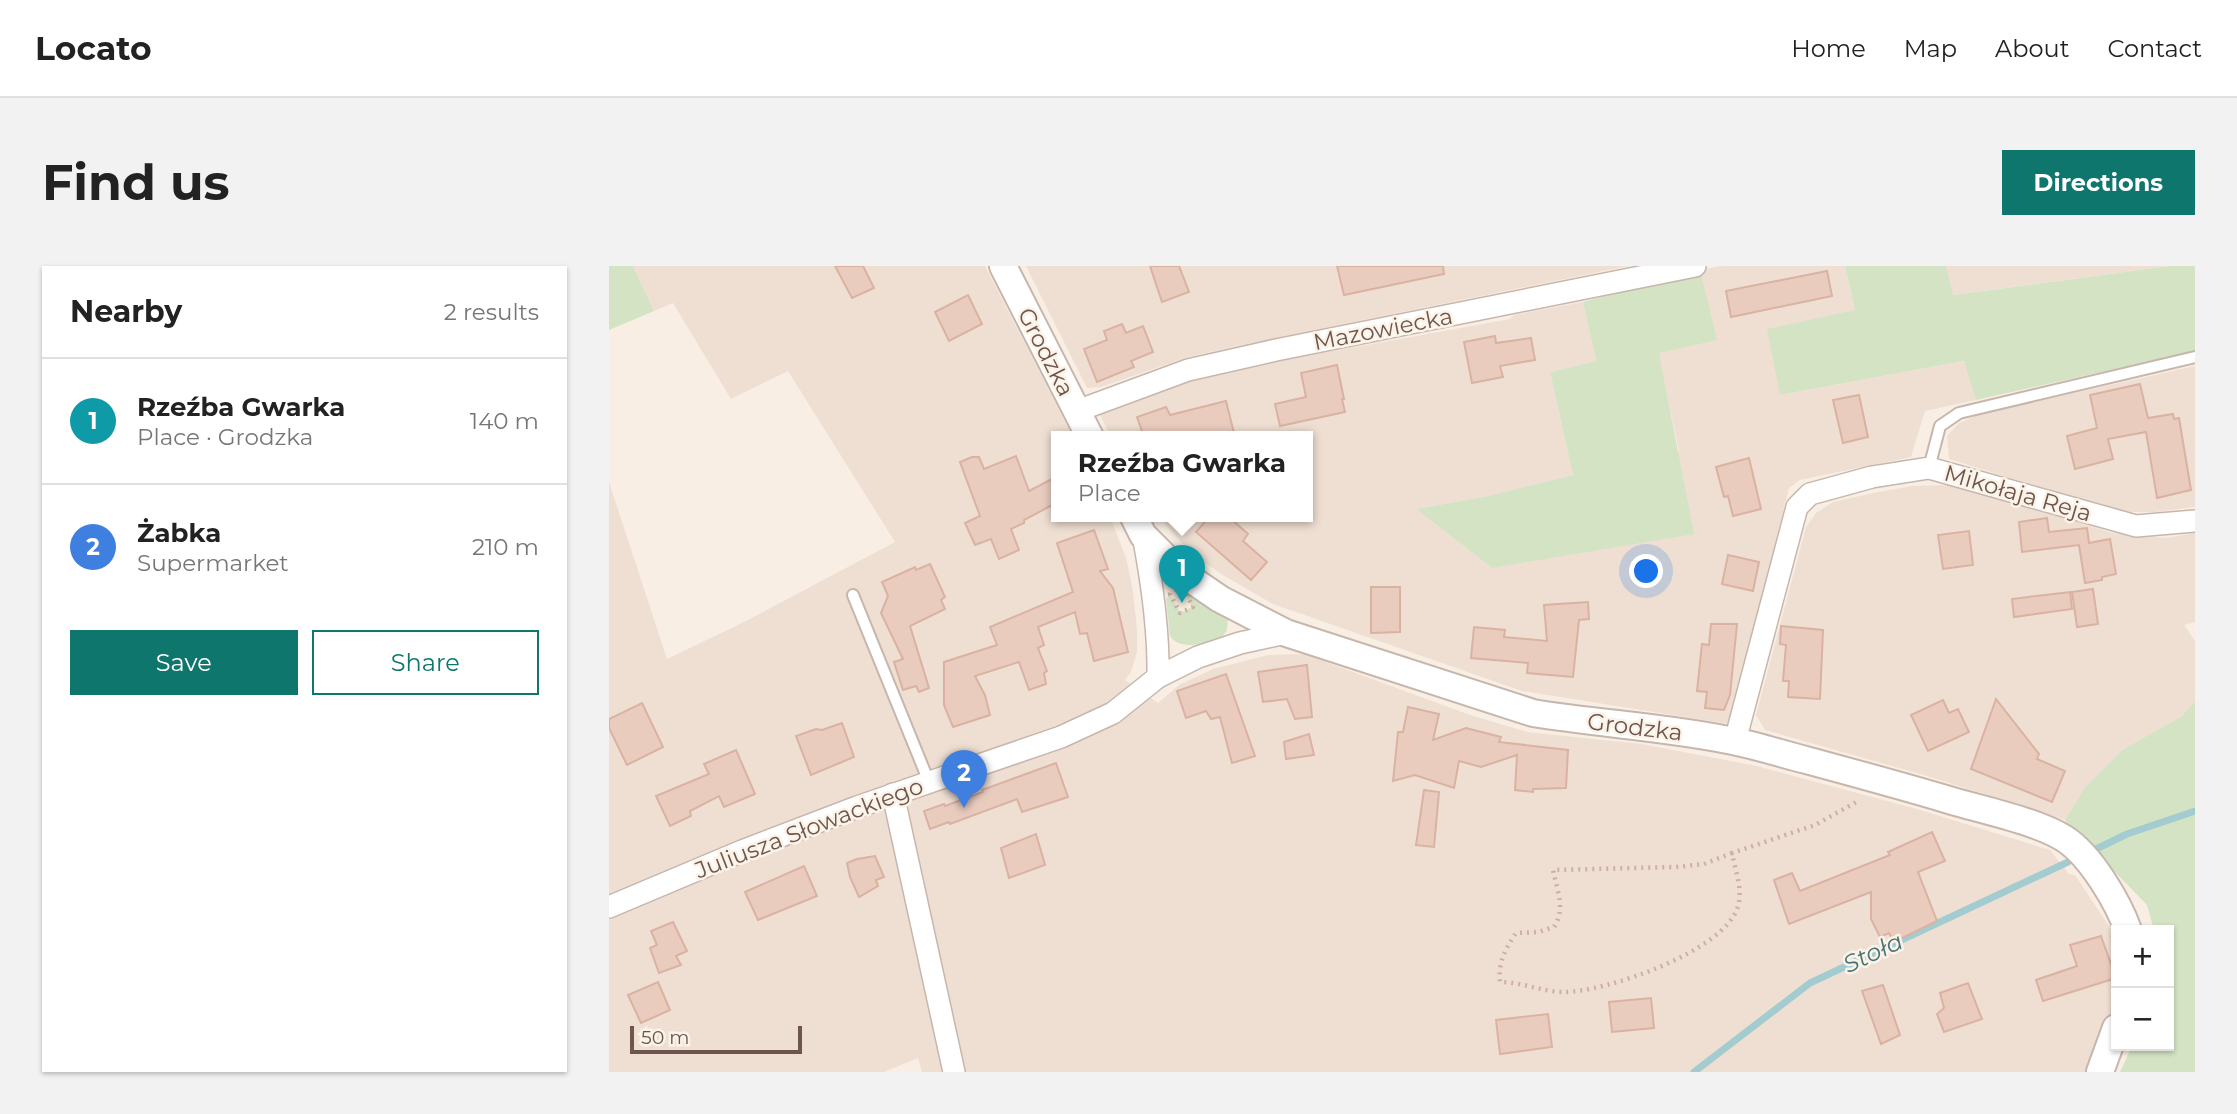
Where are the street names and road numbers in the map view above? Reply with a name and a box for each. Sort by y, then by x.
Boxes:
street label: Mazowiecka [1311,302,1455,356]
street label: Grodzka [1012,303,1080,401]
street label: Mikołaja Reja [1941,459,2095,527]
street label: Grodzka [1586,707,1684,747]
street label: Juliusza Słowackiego [690,772,927,885]

